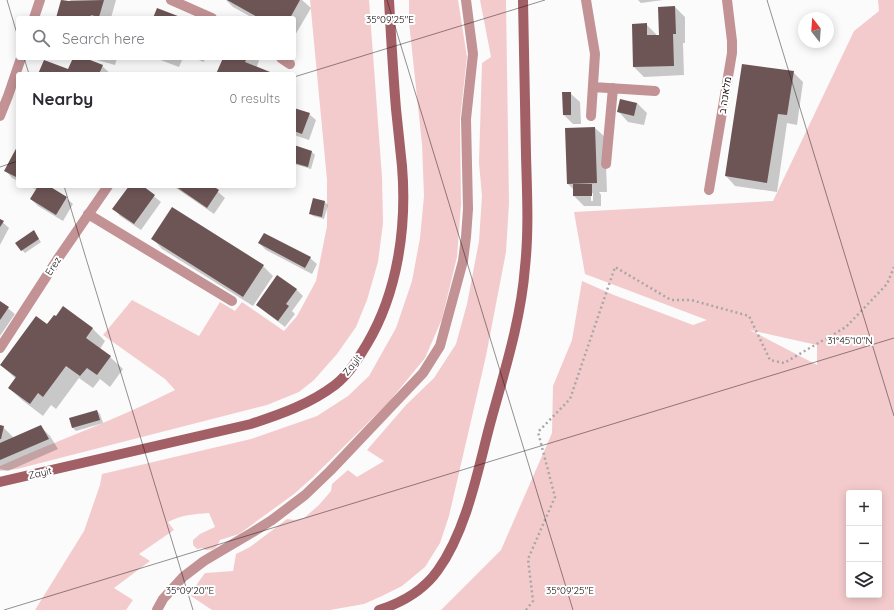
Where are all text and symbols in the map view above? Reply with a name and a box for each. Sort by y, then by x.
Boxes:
north arrow [798,12,834,48]
text: 35°09'25"E [366,13,414,26]
search box [16,16,296,60]
icon: search [30,27,52,49]
text: Search here [62,29,145,48]
street label: מלאכה ב [716,76,734,114]
text: Nearby [32,88,93,109]
text: 0 results [229,90,280,106]
street label: Erez [42,254,64,278]
text: 31°45'10"N [827,334,873,347]
street label: Zayit [340,351,365,378]
street label: Zayit [27,464,54,482]
map controls [846,490,882,598]
button: + [846,490,882,526]
button: − [846,526,882,562]
button: layers [846,562,882,598]
text: 35°09'20"E [166,584,215,597]
text: 35°09'25"E [546,584,594,597]

